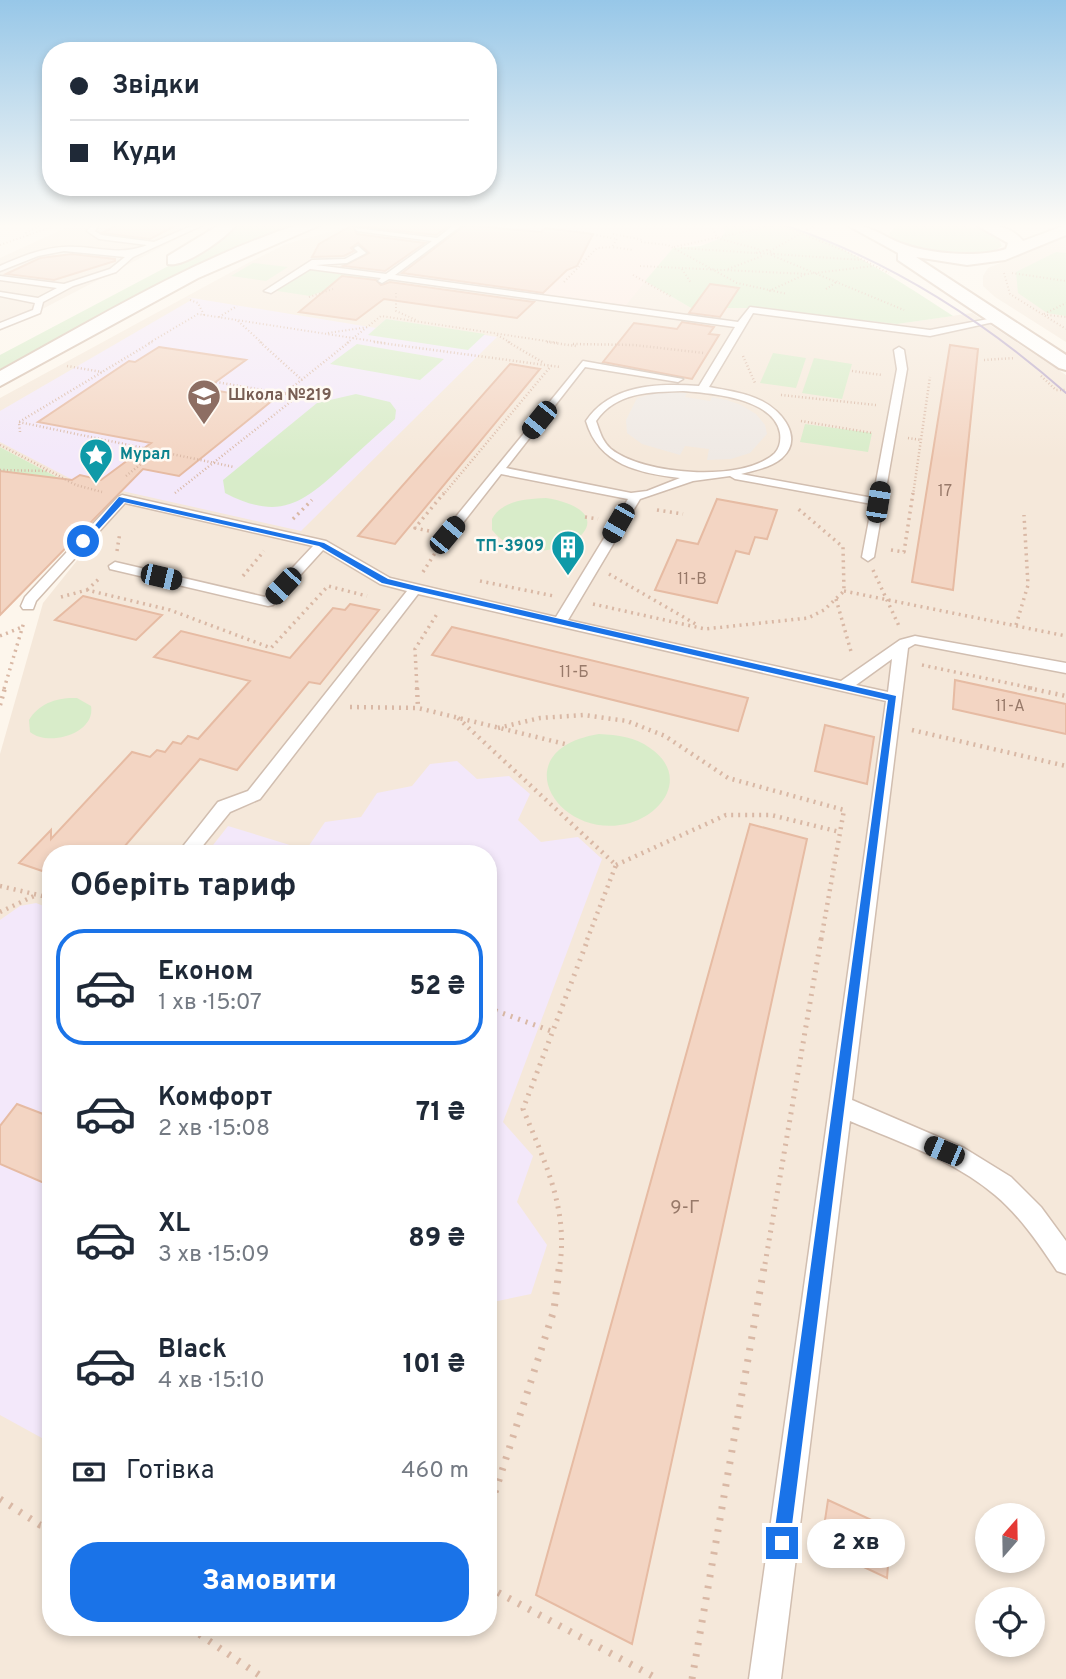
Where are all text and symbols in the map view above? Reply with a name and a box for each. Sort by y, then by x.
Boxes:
text: Звідки [112,70,200,103]
text: Куди [112,137,177,170]
school or university icon: Школа №219 [185,377,223,426]
place label: Школа №219 [228,386,332,406]
car [518,397,561,443]
place icon: Мурал [77,436,115,485]
place label: Мурал [120,445,171,465]
car [865,480,892,524]
house number: 17 [938,482,952,502]
car [599,500,638,546]
car [426,512,469,558]
route start [67,525,99,557]
building icon: ТП-3909 [549,528,587,577]
place label: ТП-3909 [476,537,544,557]
car [139,562,184,592]
car [261,563,306,609]
house number: 11-В [677,570,707,590]
house number: 11-Б [559,663,589,683]
house number: 11-А [995,697,1025,717]
text: Оберіть тариф [70,867,296,907]
icon: car [74,956,137,1019]
text: Економ [158,956,253,989]
text: 52 ₴ [409,971,465,1004]
text: 1 хв · 15:07 [158,989,262,1018]
icon: car [74,1082,137,1145]
text: Комфорт [158,1082,272,1115]
text: 71 ₴ [416,1097,465,1130]
text: 2 хв · 15:08 [158,1115,270,1144]
car [921,1133,968,1169]
house number: 9-Г [670,1196,700,1220]
icon: car [74,1208,137,1271]
text: XL [158,1208,190,1241]
text: 89 ₴ [408,1223,465,1256]
text: 3 хв · 15:09 [158,1241,269,1270]
icon: car [74,1334,137,1397]
text: Black [158,1334,227,1367]
text: 101 ₴ [403,1349,465,1382]
text: 4 хв · 15:10 [158,1367,265,1396]
icon: cash [70,1453,108,1491]
text: Готівка [126,1455,215,1488]
text: 460 m [401,1457,469,1486]
north arrow [975,1503,1045,1573]
map controls [975,1503,1045,1657]
callout: 2 хв [806,1518,904,1568]
route end [766,1527,798,1559]
text: 2 хв [832,1529,880,1558]
button: Замовити [70,1542,469,1622]
button: locate [975,1587,1045,1657]

